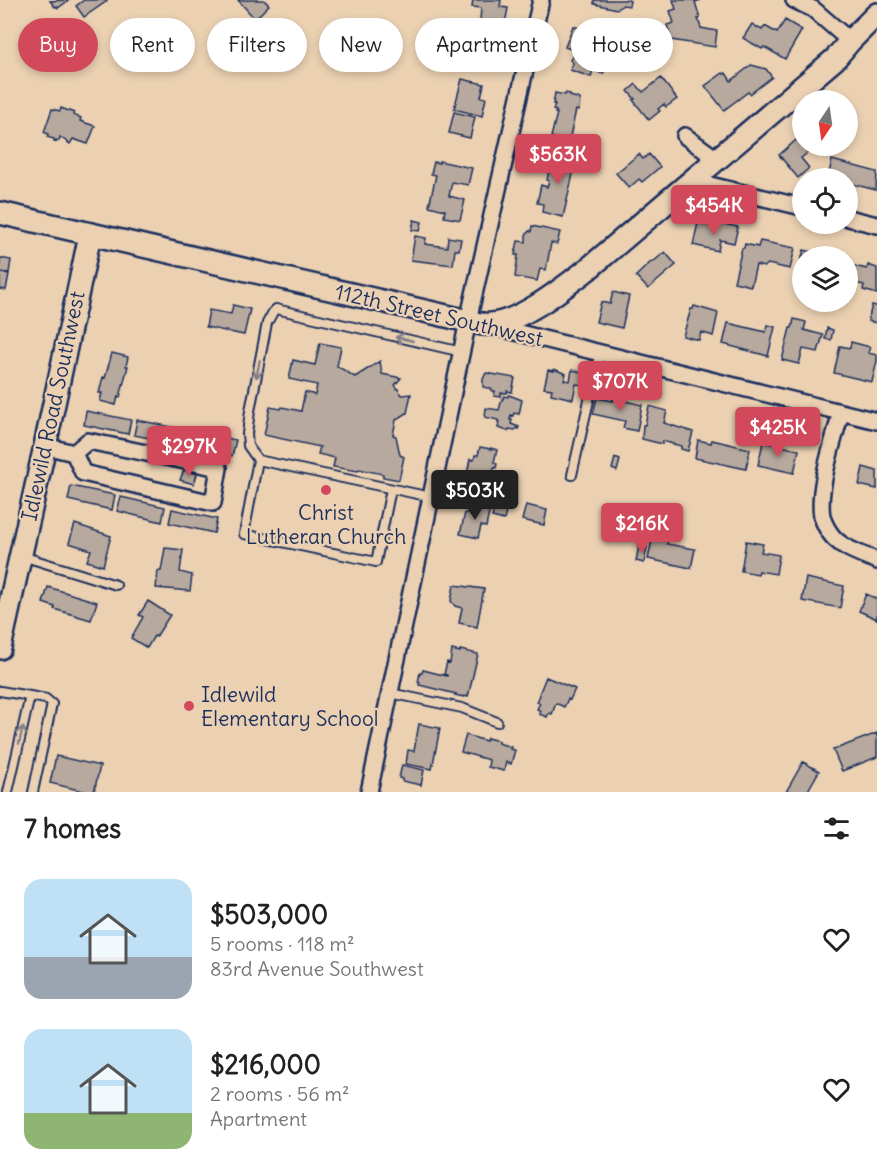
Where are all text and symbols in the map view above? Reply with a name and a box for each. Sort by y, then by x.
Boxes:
chip: Buy [18,18,98,72]
chip: Rent [110,18,195,72]
chip: Filters [207,18,307,72]
chip: New [319,18,403,72]
chip: Apartment [415,18,559,72]
chip: House [571,18,673,72]
north arrow [792,90,858,156]
map controls [792,90,858,312]
pin: $563K [516,134,600,185]
text: $563K [529,141,587,166]
button: locate [792,168,858,234]
pin: $454K [672,185,756,236]
text: $454K [685,192,743,217]
button: layers [792,246,858,312]
street label: 112th Street Southwest [332,278,546,352]
street label: Idlewild Road Southwest [15,289,91,523]
one-way arrow [395,332,414,344]
one-way arrow [252,358,263,378]
pin: $707K [578,361,662,412]
text: $707K [592,368,648,393]
pin: $425K [736,407,820,458]
text: $425K [749,414,807,439]
pin: $297K [147,426,231,477]
text: $297K [161,433,217,458]
pin: $503K [433,470,517,521]
text: $503K [445,477,505,502]
marker: Christ Lutheran Church [319,483,333,497]
place label: Christ Lutheran Church [246,499,406,550]
pin: $216K [600,503,684,554]
text: $216K [615,510,669,535]
place label: Idlewild Elementary School [201,681,378,732]
marker: Idlewild Elementary School [182,699,196,713]
one-way arrow [16,726,27,745]
text: 7 homes [24,812,121,845]
icon: filters [820,812,853,845]
text: $503,000 [210,898,328,931]
icon: home [72,903,144,975]
icon: heart [820,923,853,956]
text: 5 rooms · 118 m² [210,931,355,956]
text: 83rd Avenue Southwest [210,956,424,981]
text: $216,000 [210,1048,321,1081]
icon: home [72,1053,144,1125]
icon: heart [820,1073,853,1106]
text: 2 rooms · 56 m² [210,1081,350,1106]
text: Apartment [210,1106,307,1131]

